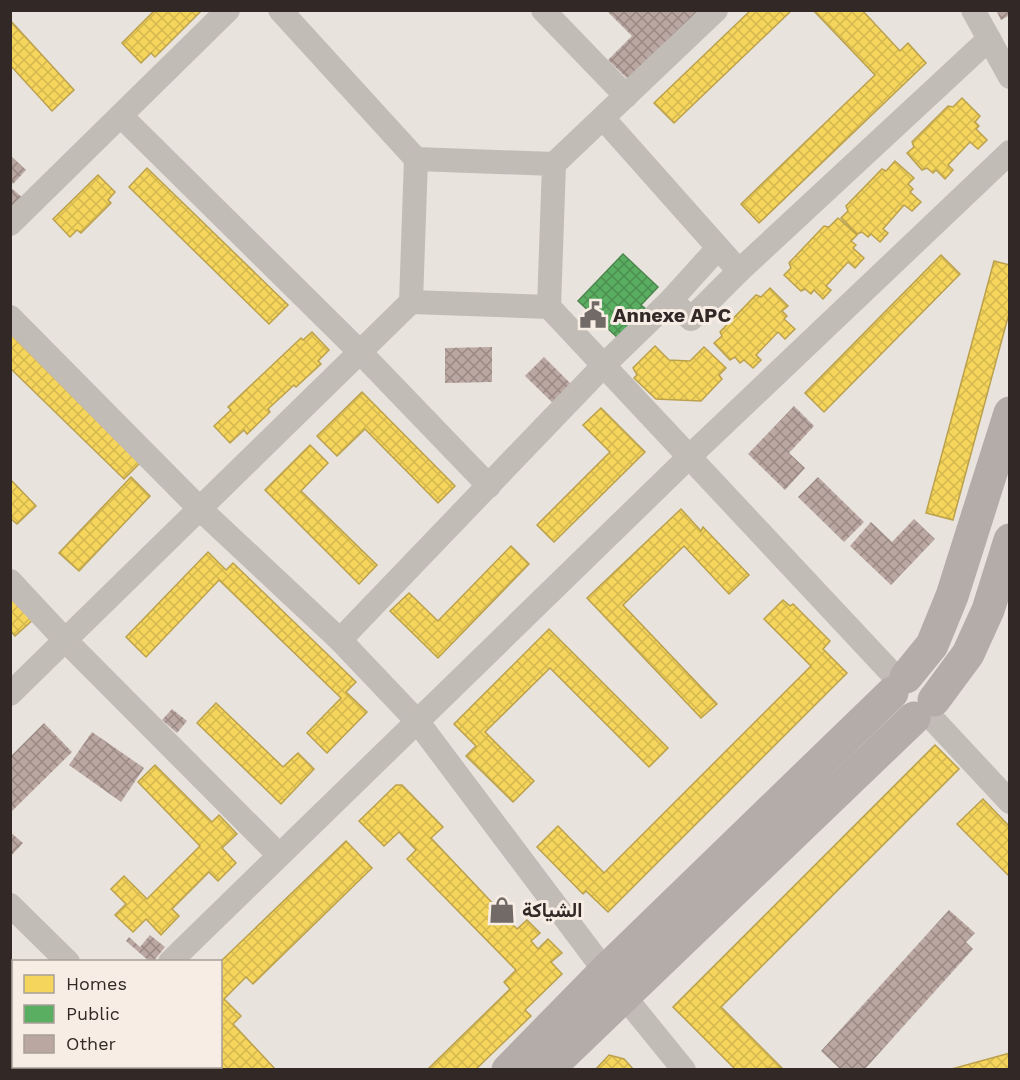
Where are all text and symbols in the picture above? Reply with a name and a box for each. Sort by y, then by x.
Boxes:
public building icon: Annexe APC [578,300,608,330]
place label: Annexe APC [613,303,731,327]
shop icon: الشياكة [487,895,517,925]
place label: الشياكة [522,898,583,922]
legend [12,960,222,1068]
text: Homes [66,973,127,994]
text: Public [66,1003,120,1024]
text: Other [66,1033,116,1054]

